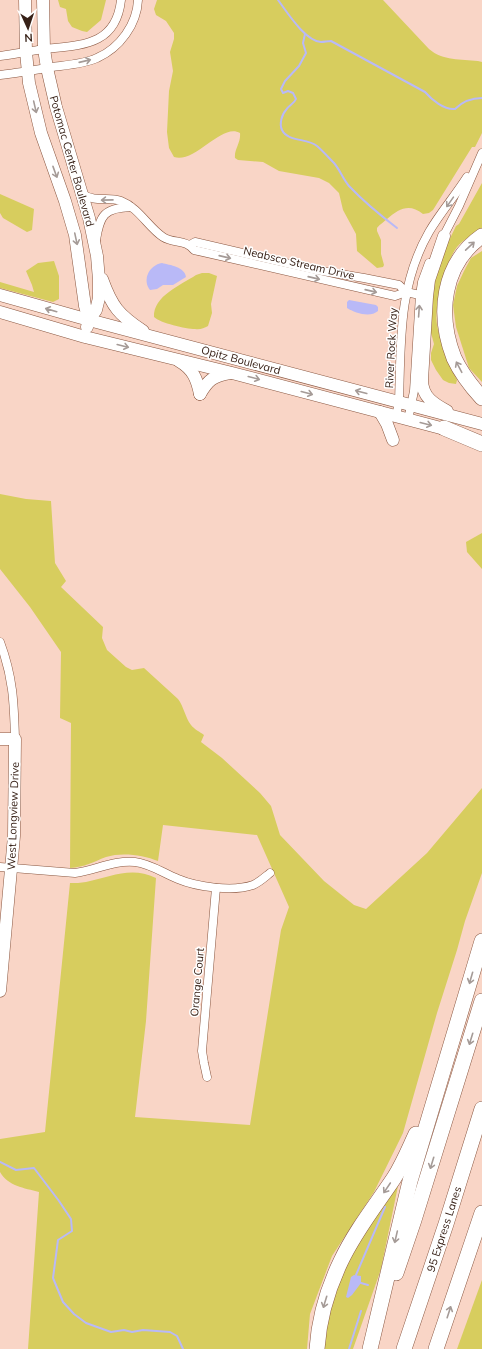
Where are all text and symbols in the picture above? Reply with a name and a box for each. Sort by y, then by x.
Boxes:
north arrow [8,8,48,48]
text: N [24,31,33,45]
one-way arrow [78,57,91,65]
street label: Potomac Center Boulevard [47,94,97,228]
one-way arrow [32,101,39,114]
one-way arrow [51,165,59,177]
one-way arrow [101,196,114,204]
one-way arrow [446,196,454,207]
one-way arrow [72,232,80,245]
one-way arrow [465,241,475,251]
street label: Neabsco Stream Drive [242,243,356,283]
one-way arrow [218,254,231,262]
one-way arrow [308,274,321,282]
one-way arrow [364,287,377,295]
one-way arrow [415,305,422,318]
one-way arrow [45,306,58,313]
street label: River Rock Way [382,307,400,389]
one-way arrow [116,343,129,350]
street label: Opitz Boulevard [200,343,282,377]
one-way arrow [455,361,463,373]
one-way arrow [247,375,260,383]
one-way arrow [355,388,368,395]
one-way arrow [300,389,313,397]
one-way arrow [419,421,432,428]
street label: West Longview Drive [4,762,22,870]
street label: Orange Court [187,947,207,1017]
one-way arrow [467,971,475,984]
one-way arrow [467,1032,474,1045]
one-way arrow [428,1156,435,1169]
one-way arrow [383,1182,391,1193]
street label: 95 Express Lanes [424,1184,464,1274]
one-way arrow [392,1230,400,1243]
one-way arrow [321,1295,328,1308]
one-way arrow [446,1307,454,1319]

